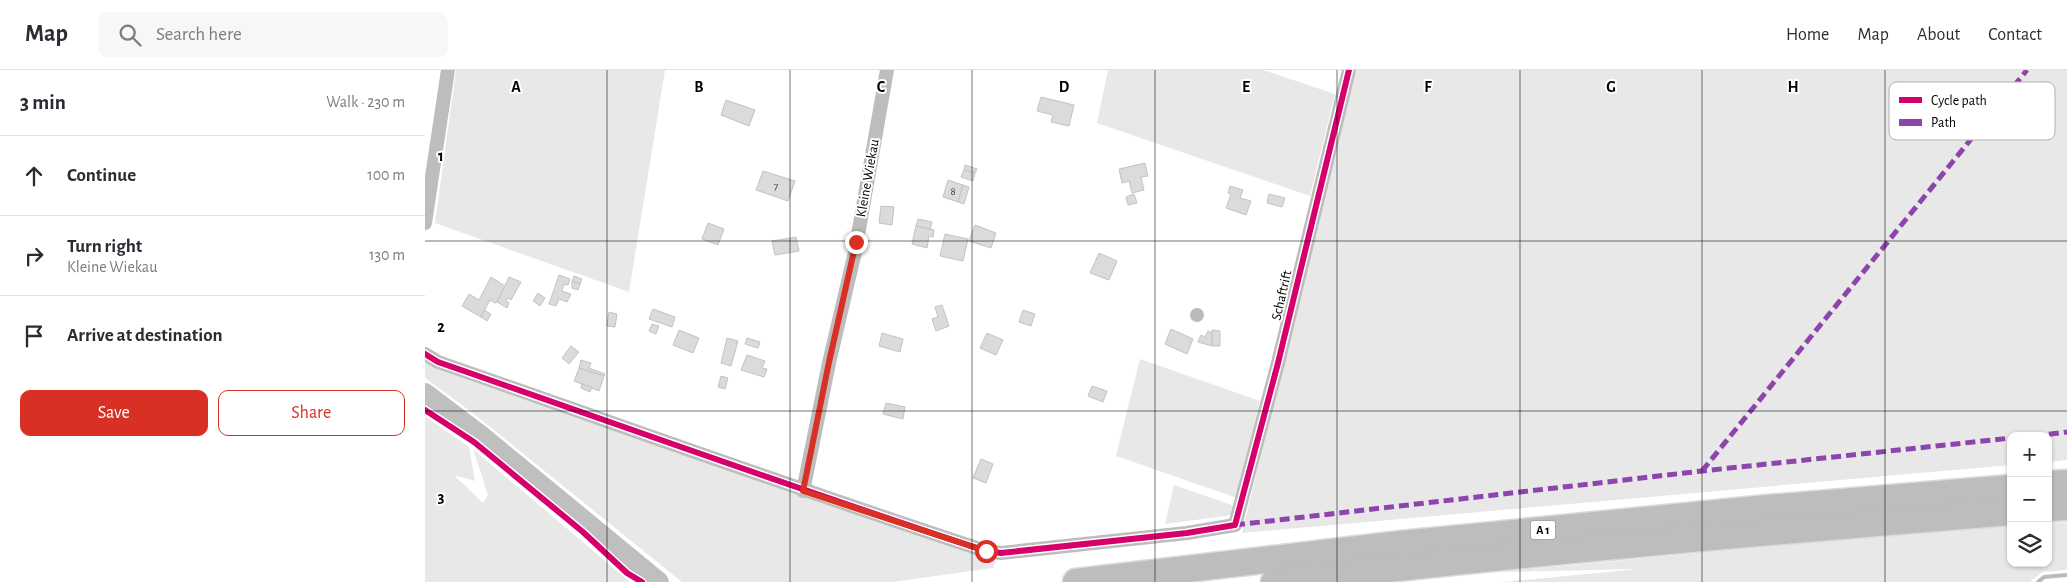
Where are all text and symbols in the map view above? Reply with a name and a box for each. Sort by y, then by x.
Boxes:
search box [98,12,448,57]
icon: search [116,21,144,49]
text: Map [25,22,68,46]
text: Search here [156,25,242,44]
text: Home [1786,26,1829,44]
text: Map [1857,26,1889,44]
text: About [1917,26,1960,44]
text: Contact [1988,26,2042,44]
text: A [511,79,521,95]
text: B [694,79,704,95]
text: C [877,79,886,95]
text: D [1059,79,1070,95]
text: E [1242,79,1250,95]
text: F [1424,79,1432,95]
text: G [1606,79,1616,95]
text: H [1787,79,1799,95]
legend [1889,82,2055,140]
text: 3 min [20,92,66,113]
text: Walk · 230 m [326,94,405,110]
text: Cycle path [1931,94,1987,108]
text: Path [1931,116,1956,130]
street label: Kleine Wiekau [854,138,882,218]
text: 1 [438,148,444,164]
icon: ahead [20,162,48,190]
text: Continue [67,166,136,185]
text: 100 m [367,167,405,183]
house number: 7 [774,181,779,192]
house number: 8 [950,186,956,197]
route end [845,231,868,254]
text: Turn right [67,237,142,256]
icon: right [20,242,48,270]
text: 130 m [369,247,405,263]
text: Kleine Wiekau [67,259,157,275]
street label: Schaftrift [1269,268,1295,322]
text: 2 [437,319,445,335]
icon: arrive [20,322,48,350]
text: Arrive at destination [67,326,223,345]
button: Save [20,390,208,436]
button: Share [218,390,405,436]
map controls [2007,432,2052,567]
button: + [2007,432,2052,477]
button: − [2007,477,2052,522]
text: 3 [438,489,445,505]
road number: A 1 [1531,520,1555,540]
button: layers [2007,522,2052,567]
route start [975,540,998,563]

